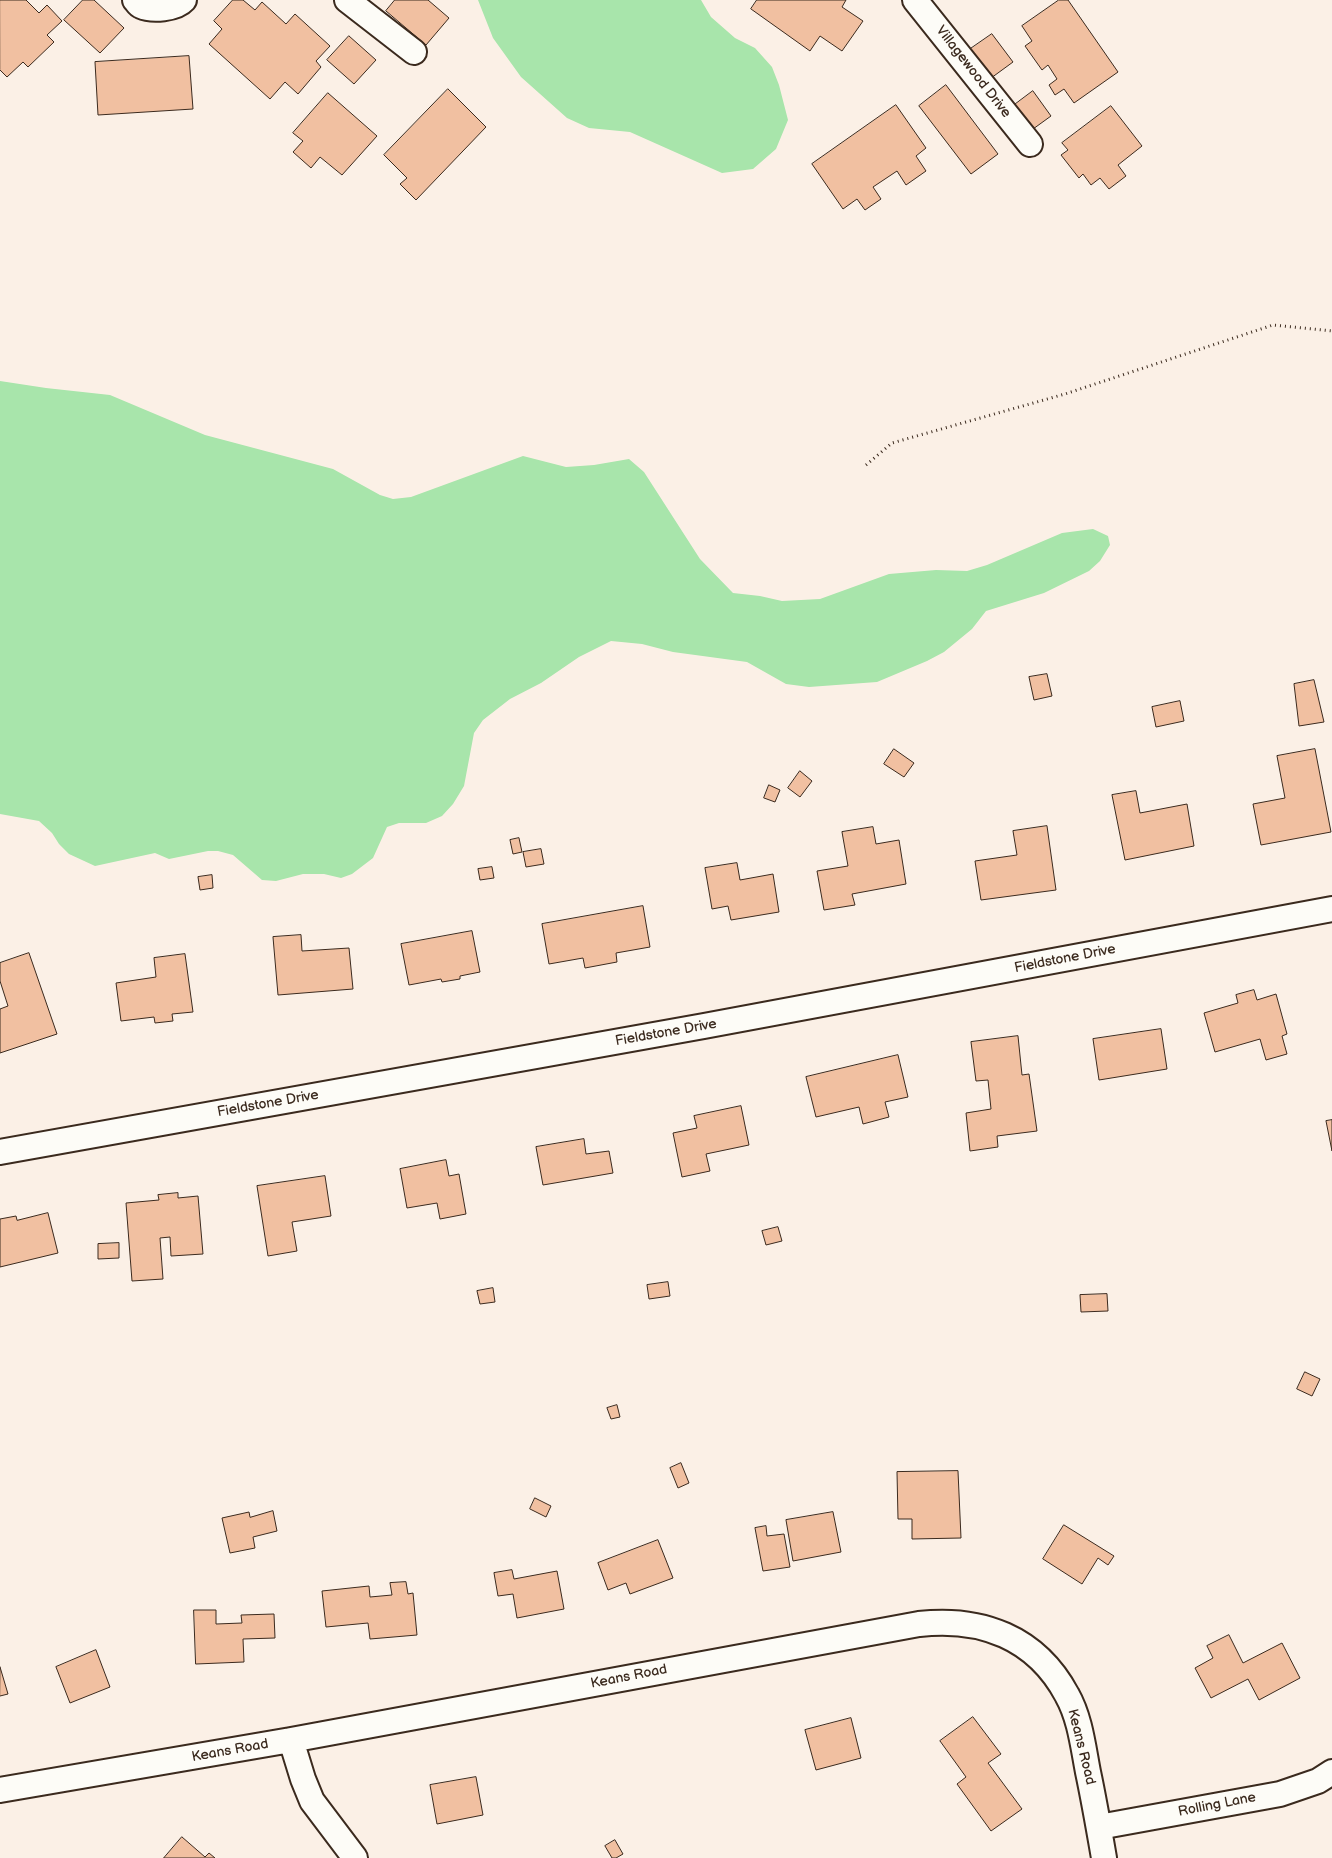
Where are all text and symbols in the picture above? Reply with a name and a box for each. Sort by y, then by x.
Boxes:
street label: Villagewood Drive [932,23,1014,121]
street label: Fieldstone Drive [1013,941,1117,977]
street label: Fieldstone Drive [614,1016,718,1050]
street label: Fieldstone Drive [216,1087,320,1121]
street label: Keans Road [589,1661,669,1693]
street label: Keans Road [1063,1707,1099,1787]
street label: Keans Road [190,1736,270,1766]
street label: Rolling Lane [1177,1789,1257,1821]

